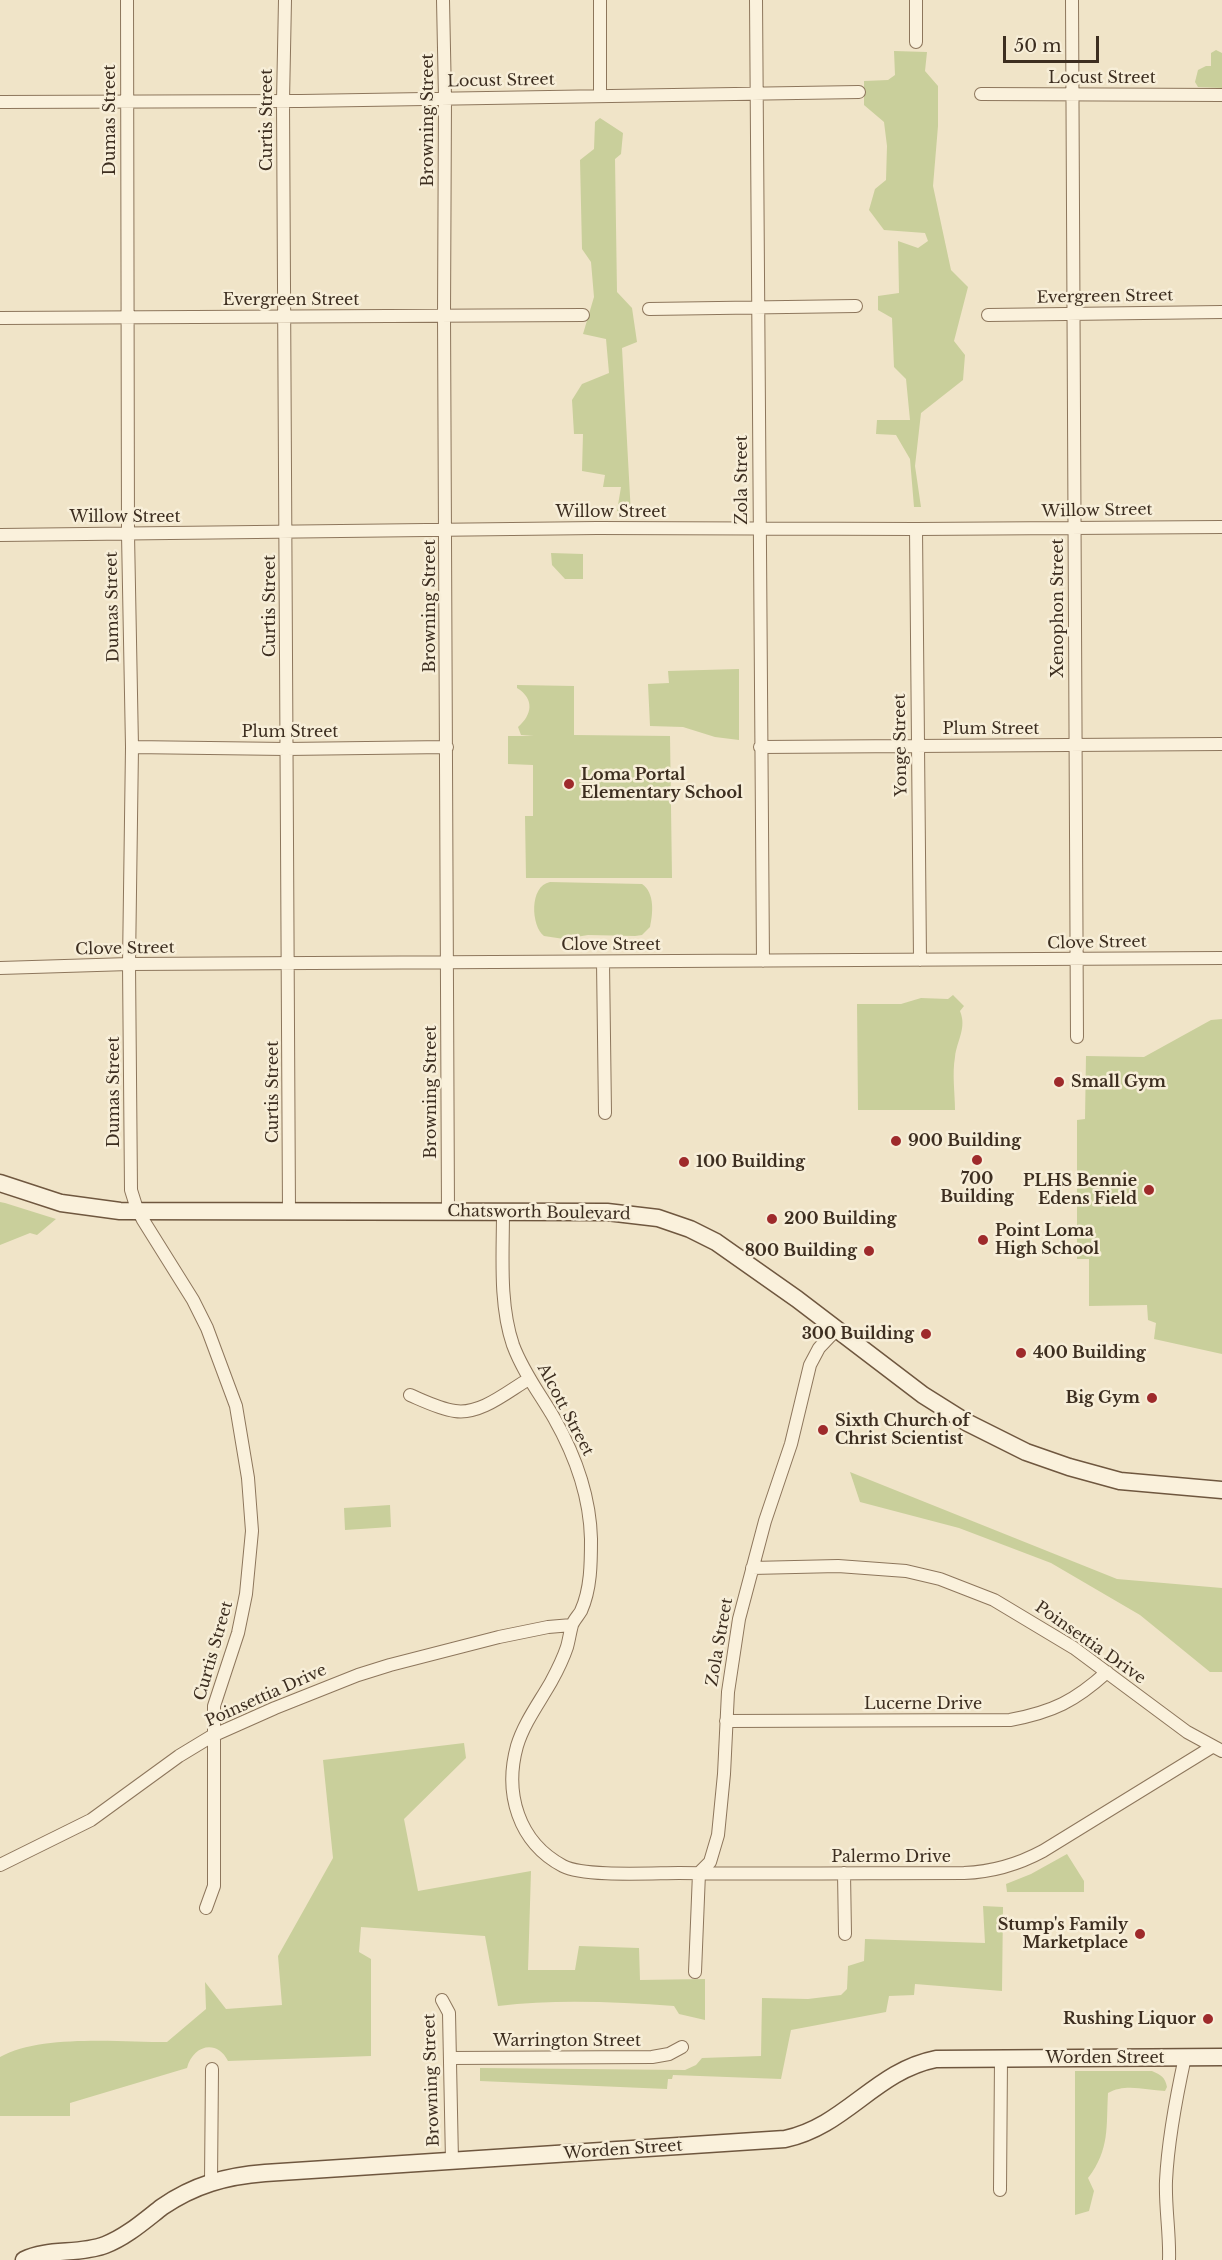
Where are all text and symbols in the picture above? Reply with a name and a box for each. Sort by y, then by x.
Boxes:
scale bar [1006,24,1102,62]
text: 50 m [1014,35,1062,57]
street label: Browning Street [418,53,438,187]
street label: Dumas Street [100,65,120,175]
street label: Locust Street [1048,68,1156,88]
street label: Curtis Street [257,69,277,171]
street label: Locust Street [447,70,555,92]
street label: Evergreen Street [1037,286,1173,308]
street label: Evergreen Street [223,290,359,310]
street label: Zola Street [732,435,752,525]
street label: Willow Street [1041,500,1153,522]
street label: Willow Street [555,502,667,522]
street label: Willow Street [69,507,181,527]
street label: Xenophon Street [1048,538,1068,678]
street label: Browning Street [420,539,440,673]
street label: Dumas Street [102,551,124,663]
street label: Curtis Street [260,555,280,657]
street label: Yonge Street [891,693,911,797]
street label: Plum Street [943,719,1039,739]
street label: Plum Street [242,722,338,742]
place label: Loma Portal Elementary School [581,765,743,803]
marker: Loma Portal Elementary School [562,777,576,791]
street label: Clove Street [1047,933,1147,953]
street label: Clove Street [561,935,661,955]
street label: Clove Street [75,939,175,959]
street label: Browning Street [421,1025,441,1159]
street label: Dumas Street [104,1037,124,1147]
street label: Curtis Street [263,1041,283,1143]
place label: Small Gym [1071,1072,1166,1092]
marker: Small Gym [1052,1075,1066,1089]
place label: 900 Building [908,1131,1021,1151]
marker: 900 Building [889,1134,903,1148]
place label: 100 Building [696,1152,805,1172]
marker: 700 Building [970,1153,984,1167]
marker: 100 Building [677,1155,691,1169]
place label: 700 Building [940,1169,1014,1207]
place label: PLHS Bennie Edens Field [1023,1171,1137,1209]
marker: PLHS Bennie Edens Field [1142,1183,1156,1197]
street label: Chatsworth Boulevard [447,1202,631,1224]
place label: 200 Building [784,1209,897,1229]
marker: 200 Building [765,1212,779,1226]
place label: Point Loma High School [995,1221,1099,1259]
marker: Point Loma High School [976,1233,990,1247]
place label: 800 Building [745,1241,857,1261]
marker: 800 Building [862,1244,876,1258]
place label: 300 Building [802,1324,914,1344]
marker: 300 Building [919,1327,933,1341]
place label: 400 Building [1033,1343,1146,1363]
marker: 400 Building [1014,1346,1028,1360]
street label: Alcott Street [533,1361,597,1459]
place label: Big Gym [1066,1388,1140,1408]
marker: Big Gym [1145,1391,1159,1405]
place label: Sixth Church of Christ Scientist [835,1411,970,1449]
marker: Sixth Church of Christ Scientist [816,1423,830,1437]
street label: Zola Street [703,1596,737,1688]
street label: Poinsettia Drive [1031,1598,1149,1688]
street label: Curtis Street [191,1599,237,1703]
street label: Poinsettia Drive [202,1661,330,1731]
street label: Lucerne Drive [864,1694,982,1714]
street label: Palermo Drive [831,1847,951,1867]
place label: Stump's Family Marketplace [998,1915,1128,1953]
marker: Stump's Family Marketplace [1133,1927,1147,1941]
place label: Rushing Liquor [1063,2009,1196,2029]
marker: Rushing Liquor [1201,2012,1215,2026]
street label: Browning Street [420,2013,444,2147]
street label: Warrington Street [493,2031,641,2051]
street label: Worden Street [1045,2048,1165,2068]
street label: Worden Street [563,2136,683,2164]

